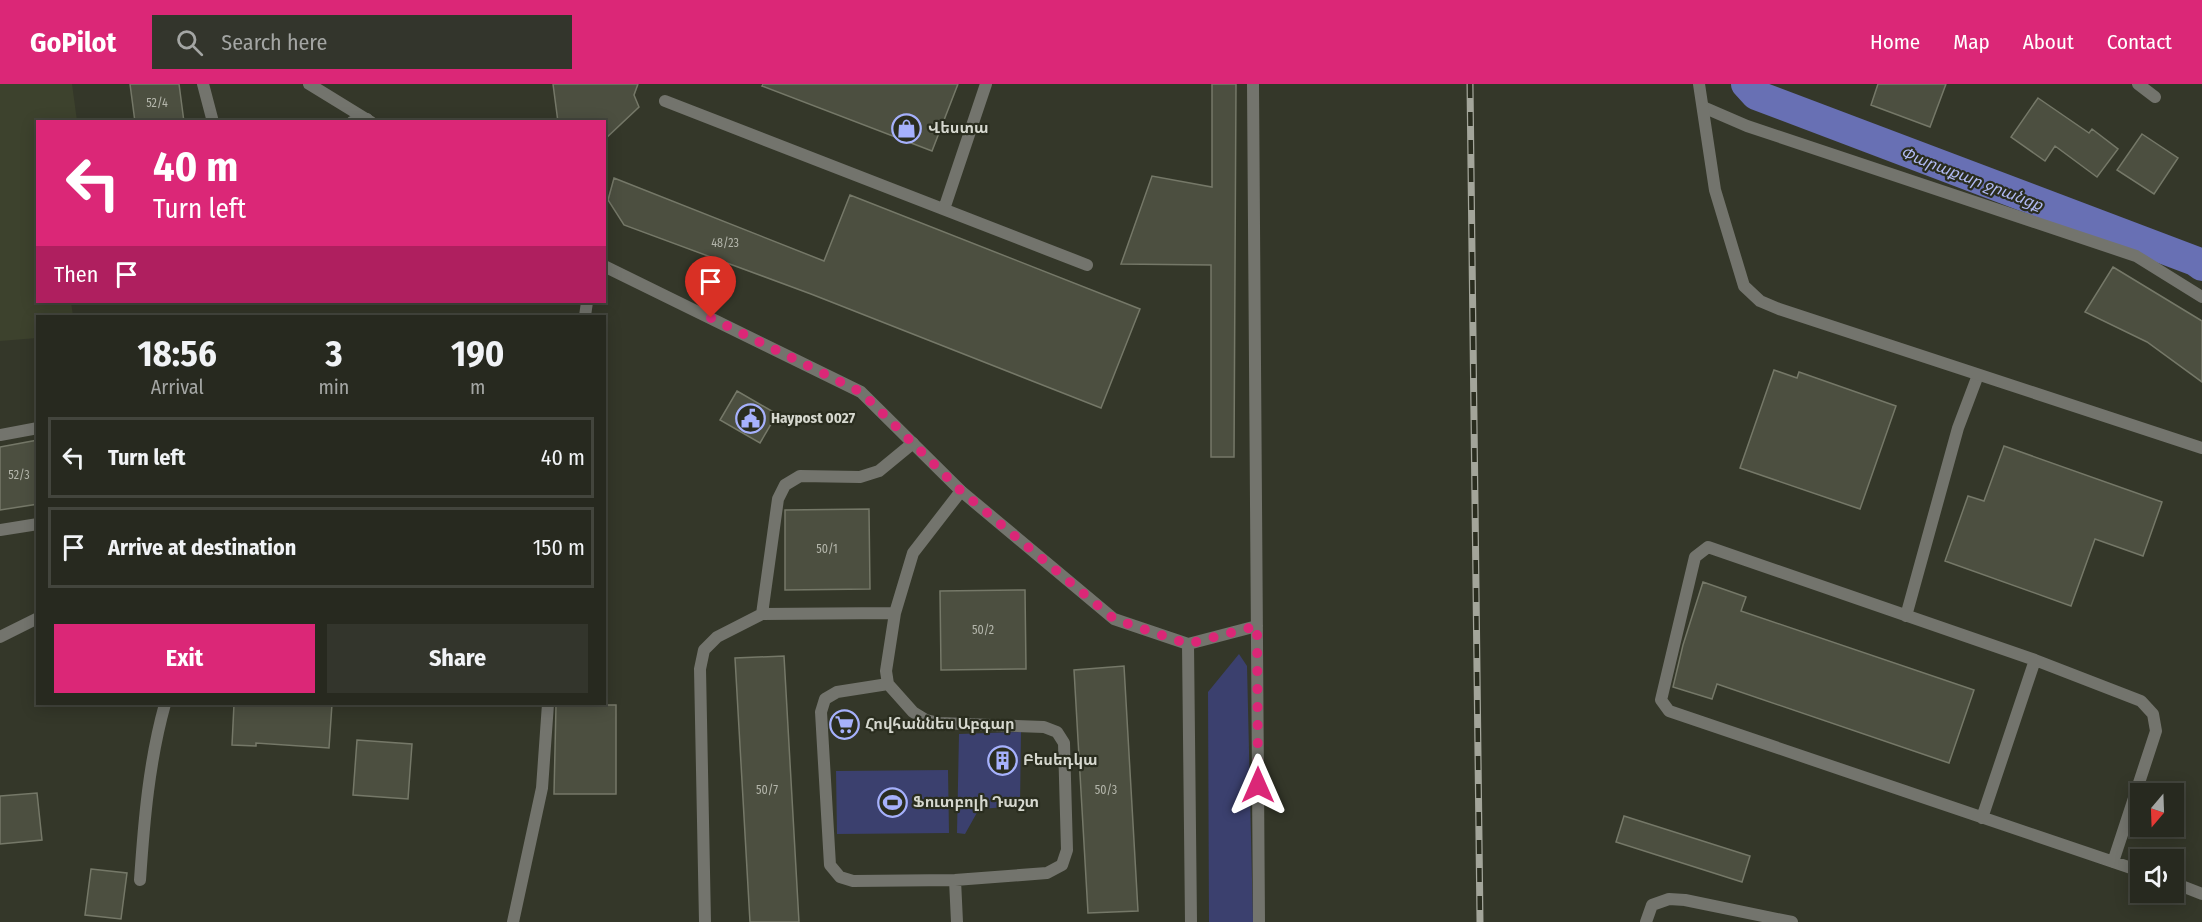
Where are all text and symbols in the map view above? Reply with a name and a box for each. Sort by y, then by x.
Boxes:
search box [152,15,572,69]
text: GoPilot [30,26,116,59]
icon: search [173,26,206,59]
text: Search here [221,29,327,56]
text: Home [1870,29,1920,55]
text: Map [1953,29,1990,55]
text: About [2023,29,2074,55]
text: Contact [2107,29,2172,55]
house number: 52/4 [146,96,168,110]
shop icon: Վեստա [891,112,923,144]
place label: Վեստա [928,119,989,137]
text: 40 m [153,142,238,192]
water label: Փարաքար ջրանցք [1898,143,2047,215]
icon: left [54,144,132,222]
text: Turn left [153,193,246,225]
house number: 48/23 [711,236,739,250]
pin [685,256,736,318]
icon: arrive [110,258,143,291]
text: Then [54,261,98,288]
icon: arrive [694,265,727,298]
text: 18:56 [138,332,217,376]
text: 3 [325,332,342,376]
text: 190 [451,332,504,376]
text: Arrival [151,375,204,399]
text: min [318,375,349,399]
text: m [470,375,485,399]
public building icon: Haypost 0027 [734,402,766,434]
place label: Haypost 0027 [771,409,856,427]
icon: left [57,441,90,474]
text: Turn left [108,444,186,471]
text: 40 m [541,444,585,471]
house number: 52/3 [8,468,30,482]
icon: arrive [57,531,90,564]
text: Arrive at destination [108,534,296,561]
text: 150 m [533,534,585,561]
house number: 50/1 [816,542,838,556]
house number: 50/2 [972,623,994,637]
button: Exit [54,624,315,693]
button: Share [327,624,588,693]
supermarket icon: Հովհաննես Աբգար [828,708,860,740]
place label: Հովհաննես Աբգար [865,715,1015,733]
building icon: Բեսեդկա [986,744,1018,776]
place label: Բեսեդկա [1023,751,1098,769]
position arrow [1226,753,1290,817]
house number: 50/7 [756,783,778,797]
house number: 50/3 [1095,783,1117,797]
north arrow [2130,783,2184,837]
map controls [2130,783,2184,903]
sports icon: Ֆուտբոլի Դաշտ [876,786,908,818]
place label: Ֆուտբոլի Դաշտ [913,793,1039,811]
button: sound [2130,849,2184,903]

